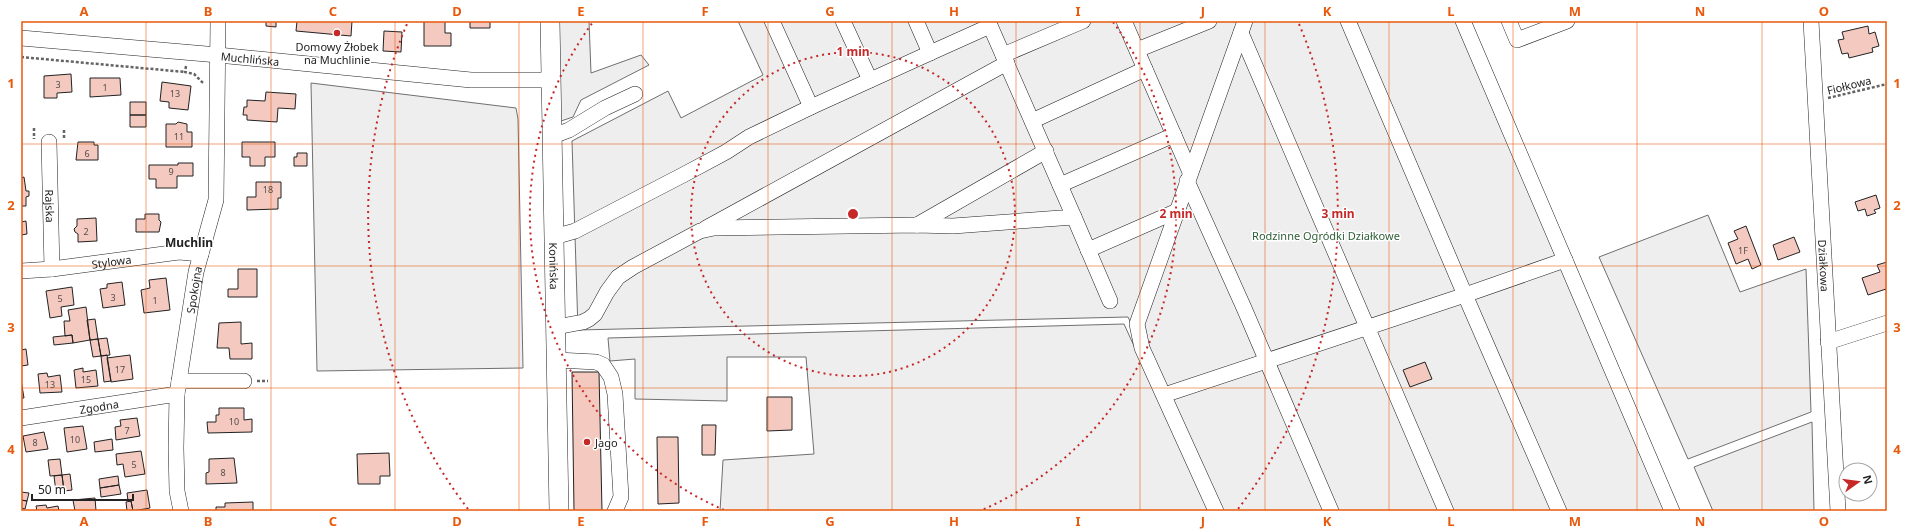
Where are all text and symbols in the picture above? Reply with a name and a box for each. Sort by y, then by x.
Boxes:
text: A [80,2,89,20]
text: B [204,2,212,20]
text: C [329,2,337,20]
text: D [452,2,462,20]
text: E [577,2,585,20]
text: F [701,2,709,20]
text: G [825,2,835,20]
text: H [949,2,959,20]
text: I [1075,2,1081,20]
text: J [1200,2,1205,20]
text: K [1323,2,1332,20]
text: L [1447,2,1455,20]
text: M [1569,2,1581,20]
text: N [1695,2,1705,20]
text: O [1819,2,1829,20]
marker: Domowy Żłobek na Muchlinie [332,28,342,38]
place label: Domowy Żłobek na Muchlinie [295,39,379,67]
text: 1 min [836,43,870,60]
street label: Muchlińska [220,48,280,69]
street label: Fiołkowa [1825,72,1873,98]
text: 1 [7,74,15,92]
text: 1 [1893,74,1901,92]
house number: 3 [55,78,61,91]
house number: 1 [102,81,108,94]
house number: 13 [170,87,180,100]
house number: 11 [174,130,184,143]
house number: 6 [84,147,90,160]
house number: 9 [168,165,174,178]
house number: 18 [263,183,273,196]
street label: Rajska [43,189,58,223]
text: 2 [7,196,15,214]
text: 2 [1893,196,1901,214]
text: 2 min [1159,205,1193,222]
text: 3 min [1321,205,1355,222]
centre of rings [846,207,860,221]
house number: 2 [83,225,89,238]
park label: Rodzinne Ogródki Działkowe [1252,228,1400,243]
district label: Muchlin [165,234,213,251]
street label: Działkowa [1816,239,1833,292]
street label: Konińska [547,242,562,290]
house number: 1F [1738,244,1748,257]
street label: Stylowa [91,251,132,271]
street label: Spokojna [182,264,205,314]
house number: 3 [110,291,116,304]
house number: 5 [57,292,63,305]
house number: 1 [152,294,158,307]
text: 3 [7,318,15,336]
text: 3 [1893,318,1901,336]
house number: 17 [115,363,125,376]
house number: 15 [81,373,91,386]
house number: 13 [45,378,55,391]
street label: Zgodna [78,396,120,416]
house number: 10 [229,415,239,428]
house number: 7 [124,424,130,437]
house number: 10 [70,433,80,446]
place label: Jago [594,435,618,450]
house number: 8 [32,436,38,449]
marker: Jago [582,437,592,447]
text: 4 [7,440,15,458]
text: 4 [1893,440,1901,458]
house number: 5 [131,458,137,471]
north arrow [1838,462,1878,502]
house number: 8 [220,466,226,479]
text: N [1860,473,1877,486]
scale bar [32,476,133,502]
text: 50 m [38,481,66,498]
text: A [80,512,89,530]
text: B [204,512,212,530]
text: C [329,512,337,530]
text: D [452,512,462,530]
text: E [577,512,585,530]
text: F [701,512,709,530]
text: G [825,512,835,530]
text: H [949,512,959,530]
text: I [1075,512,1081,530]
text: J [1200,512,1205,530]
text: K [1323,512,1332,530]
text: L [1447,512,1455,530]
text: M [1569,512,1581,530]
text: N [1695,512,1705,530]
text: O [1819,512,1829,530]

